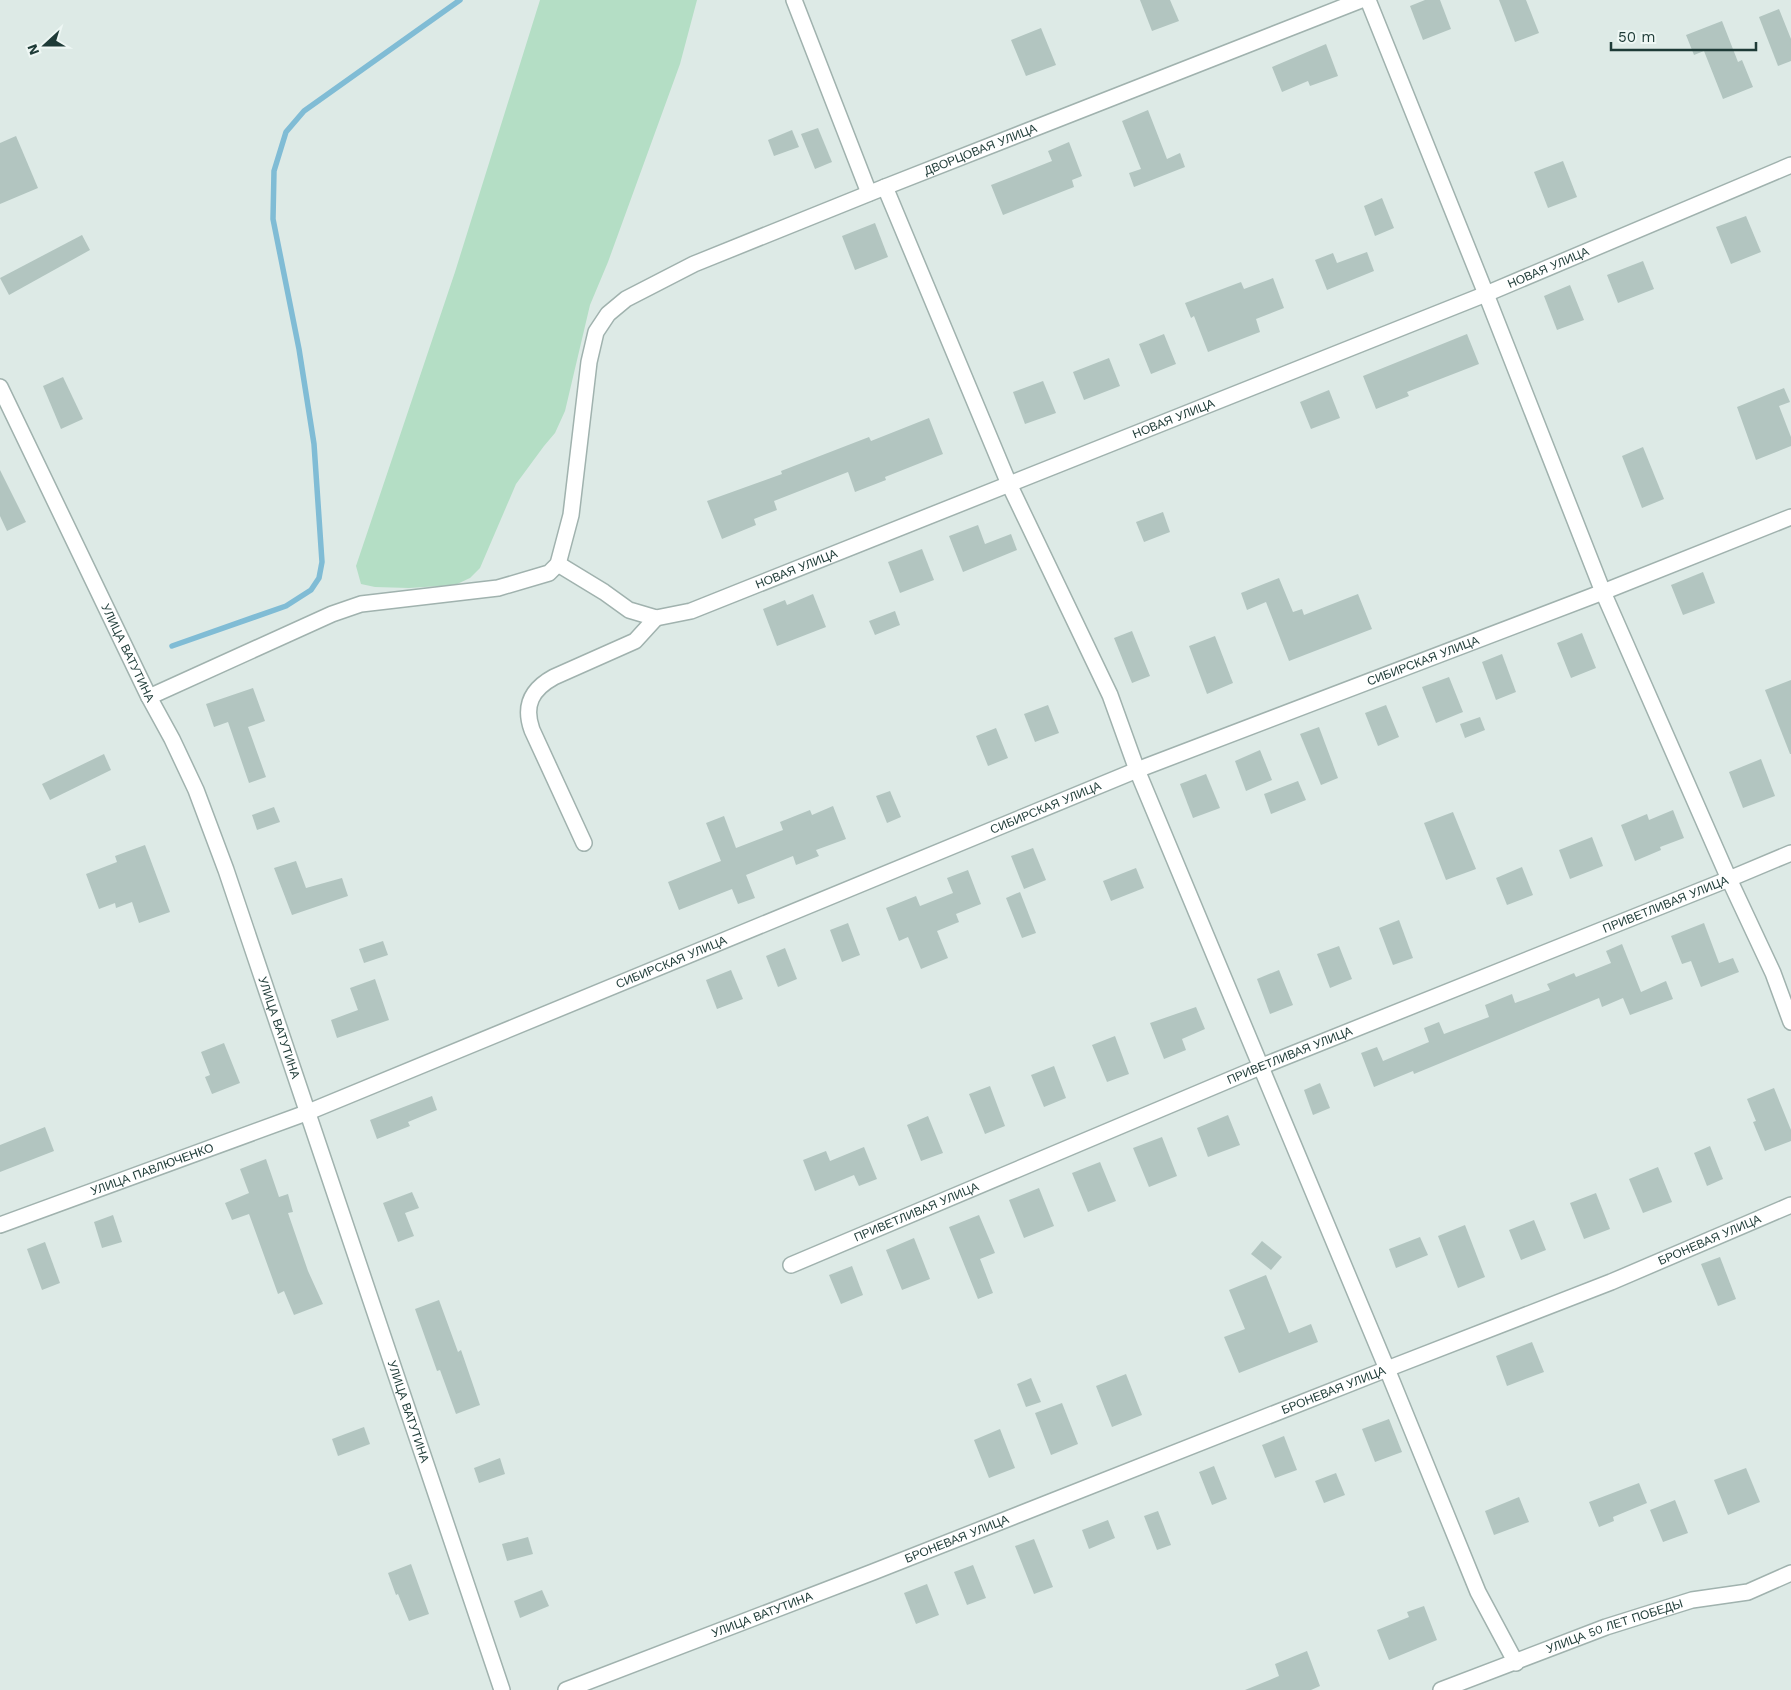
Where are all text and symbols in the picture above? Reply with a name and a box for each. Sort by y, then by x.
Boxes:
north arrow [20,20,70,70]
scale bar [1611,20,1756,52]
text: 50 m [1618,28,1655,46]
text: N [24,42,42,57]
street label: ДВОРЦОВАЯ УЛИЦА [922,121,1039,178]
street label: НОВАЯ УЛИЦА [1505,244,1591,291]
street label: НОВАЯ УЛИЦА [1131,396,1217,441]
street label: НОВАЯ УЛИЦА [753,546,839,592]
street label: УЛИЦА ВАТУТИНА [98,602,157,704]
street label: СИБИРСКАЯ УЛИЦА [1365,633,1481,688]
street label: СИБИРСКАЯ УЛИЦА [988,779,1103,837]
street label: ПРИВЕТЛИВАЯ УЛИЦА [1601,873,1730,936]
street label: СИБИРСКАЯ УЛИЦА [614,933,729,991]
street label: УЛИЦА ВАТУТИНА [255,975,303,1081]
street label: ПРИВЕТЛИВАЯ УЛИЦА [1225,1024,1354,1087]
street label: УЛИЦА ПАВЛЮЧЕНКО [89,1140,215,1198]
street label: ПРИВЕТЛИВАЯ УЛИЦА [852,1180,981,1245]
street label: БРОНЕВАЯ УЛИЦА [1656,1212,1763,1268]
street label: УЛИЦА ВАТУТИНА [385,1359,432,1464]
street label: БРОНЕВАЯ УЛИЦА [1279,1363,1388,1417]
street label: БРОНЕВАЯ УЛИЦА [903,1512,1011,1566]
street label: УЛИЦА ВАТУТИНА [710,1589,814,1640]
street label: УЛИЦА 50 ЛЕТ ПОБЕДЫ [1544,1596,1684,1656]

